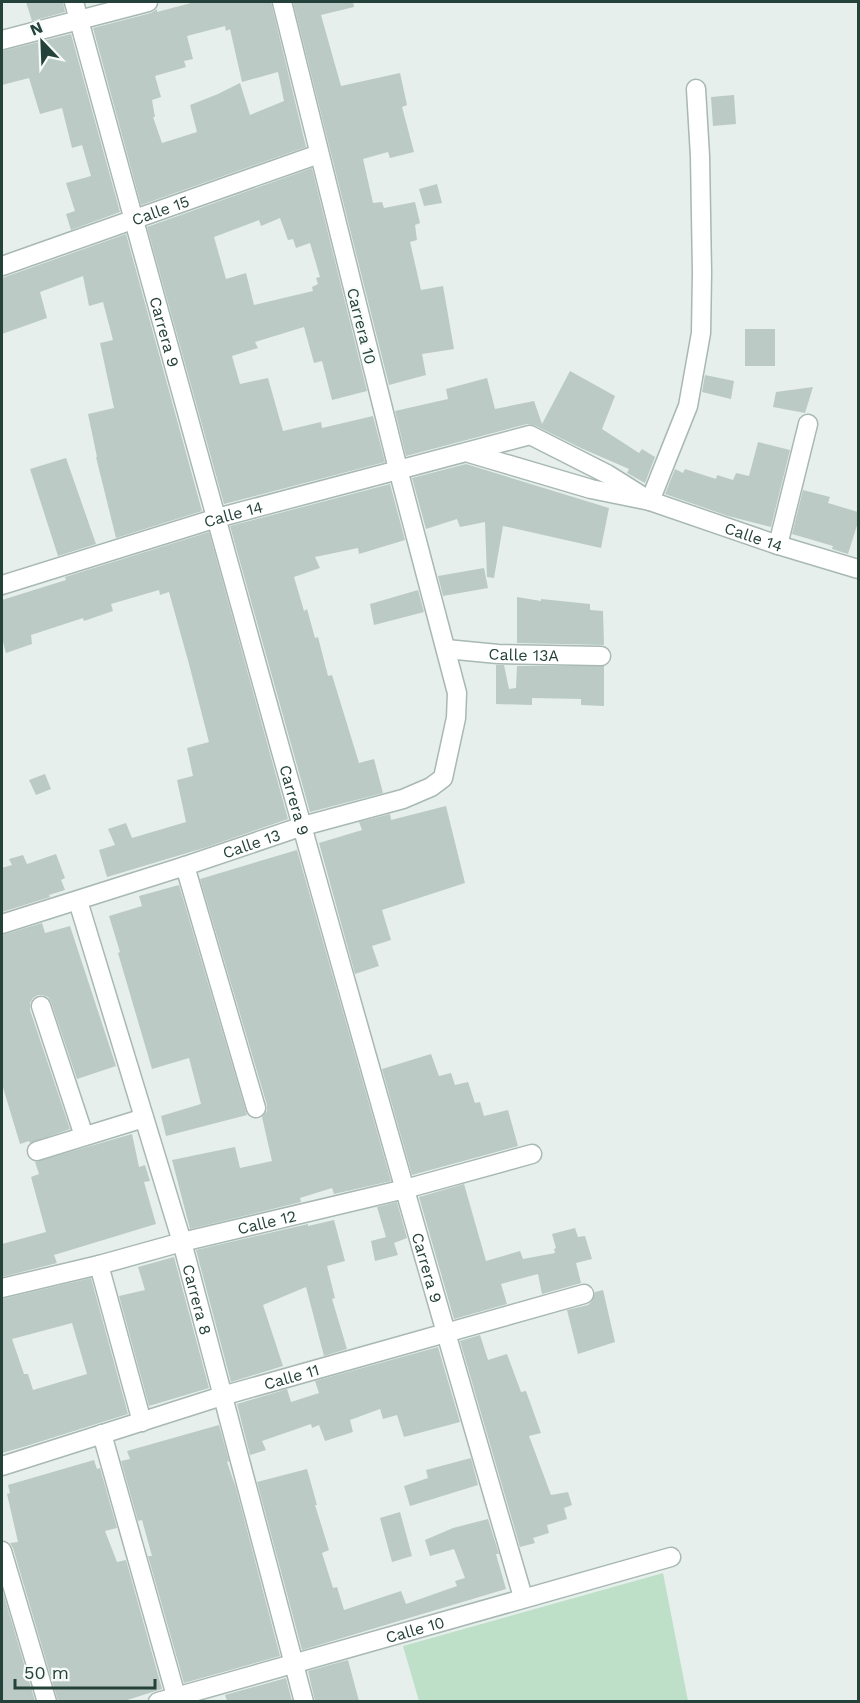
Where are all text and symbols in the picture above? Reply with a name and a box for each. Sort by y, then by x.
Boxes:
north arrow [12,12,72,72]
text: N [27,18,46,40]
street label: Calle 15 [129,192,192,229]
street label: Carrera 10 [343,286,380,366]
street label: Carrera 9 [145,294,183,369]
street label: Calle 14 [202,497,265,532]
street label: Calle 14 [722,518,785,556]
street label: Calle 13A [488,644,560,665]
street label: Carrera 9 [275,763,313,838]
street label: Calle 13 [220,825,283,863]
street label: Calle 12 [236,1206,298,1238]
street label: Carrera 9 [408,1230,446,1305]
street label: Carrera 8 [178,1262,215,1337]
street label: Calle 11 [262,1360,321,1394]
street label: Calle 10 [383,1612,447,1647]
scale bar [15,1652,154,1690]
text: 50 m [24,1662,69,1683]

